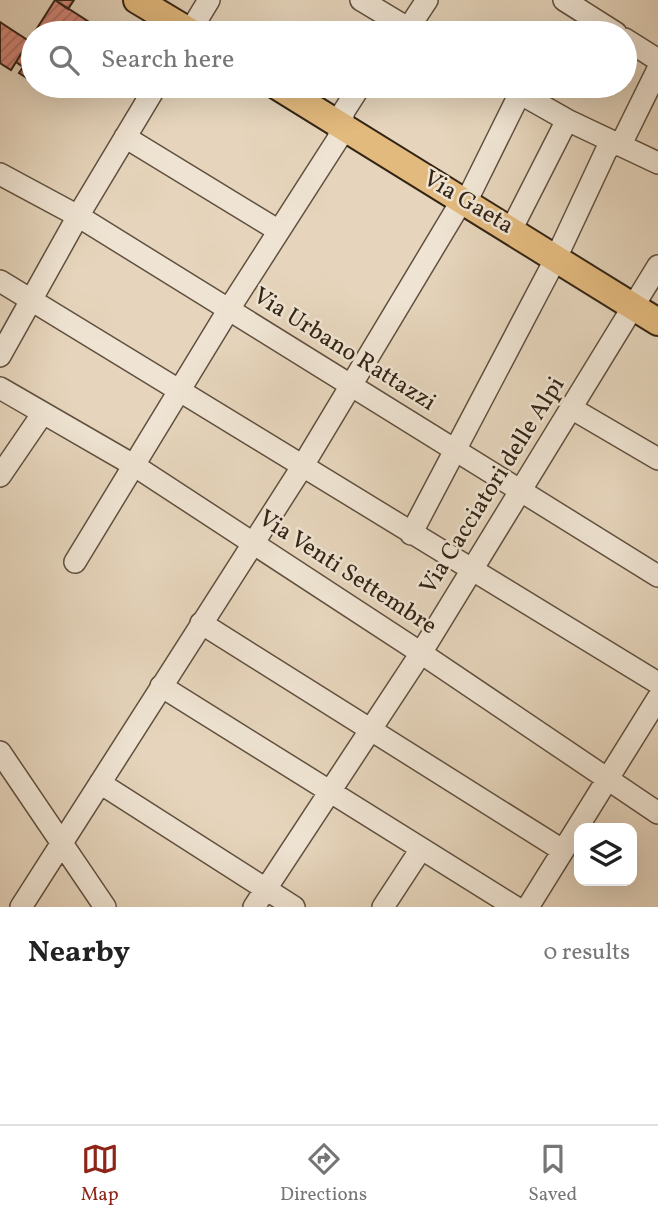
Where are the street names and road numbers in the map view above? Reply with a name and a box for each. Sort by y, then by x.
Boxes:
street label: Via Gaeta [416,163,520,243]
street label: Via Urbano Rattazzi [246,280,442,420]
street label: Via Cacciatori delle Alpi [412,371,574,601]
street label: Via Venti Settembre [251,502,443,644]

